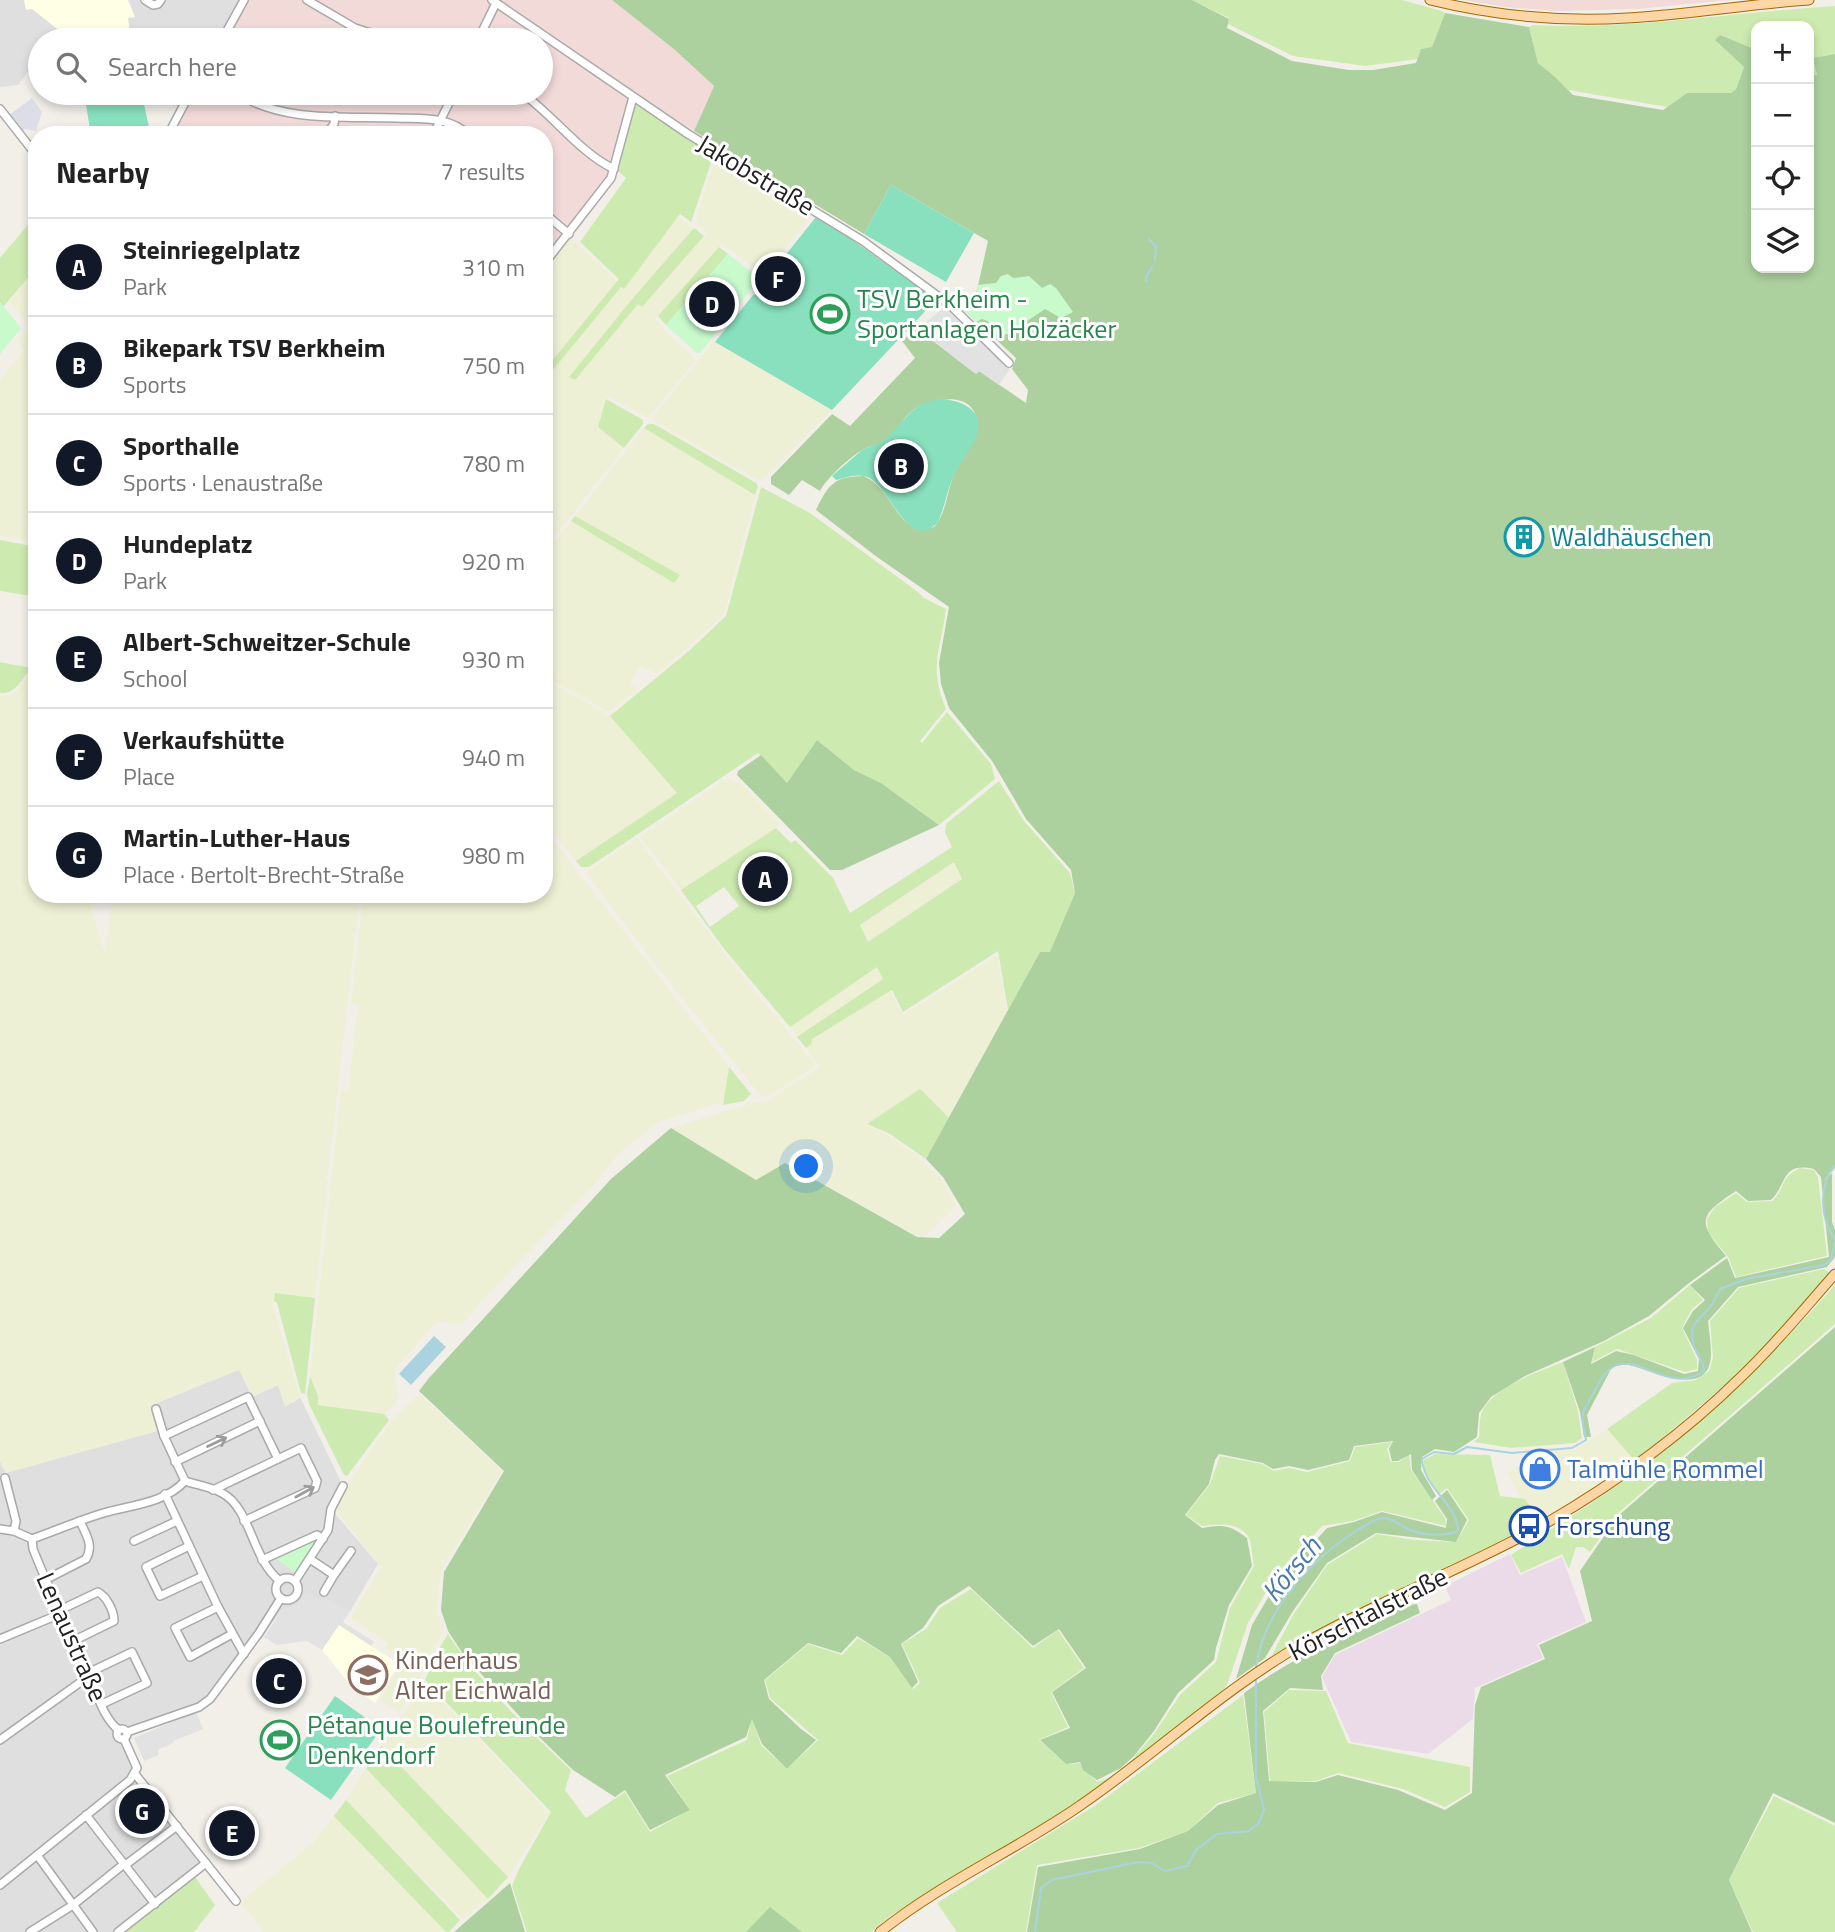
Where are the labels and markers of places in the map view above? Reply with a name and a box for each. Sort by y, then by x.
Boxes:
pin: F [755,253,801,305]
pin: D [689,278,735,330]
place label: TSV Berkheim - Sportanlagen Holzäcker [857,279,1116,348]
sports icon: TSV Berkheim - Sportanlagen Holzäcker [809,293,851,335]
pin: B [878,440,924,492]
building icon: Waldhäuschen [1503,516,1545,558]
place label: Waldhäuschen [1551,517,1712,556]
pin: A [742,853,788,905]
shop icon: Talmühle Rommel [1519,1448,1561,1490]
place label: Talmühle Rommel [1567,1449,1764,1488]
bus stop icon: Forschung [1508,1505,1550,1547]
place label: Forschung [1556,1506,1670,1545]
place label: Kinderhaus Alter Eichwald [395,1640,551,1709]
school or university icon: Kinderhaus Alter Eichwald [347,1654,389,1696]
pin: C [256,1655,302,1707]
place label: Pétanque Boulefreunde Denkendorf [307,1705,566,1774]
sports icon: Pétanque Boulefreunde Denkendorf [259,1719,301,1761]
pin: G [119,1785,165,1837]
pin: E [209,1807,255,1859]

